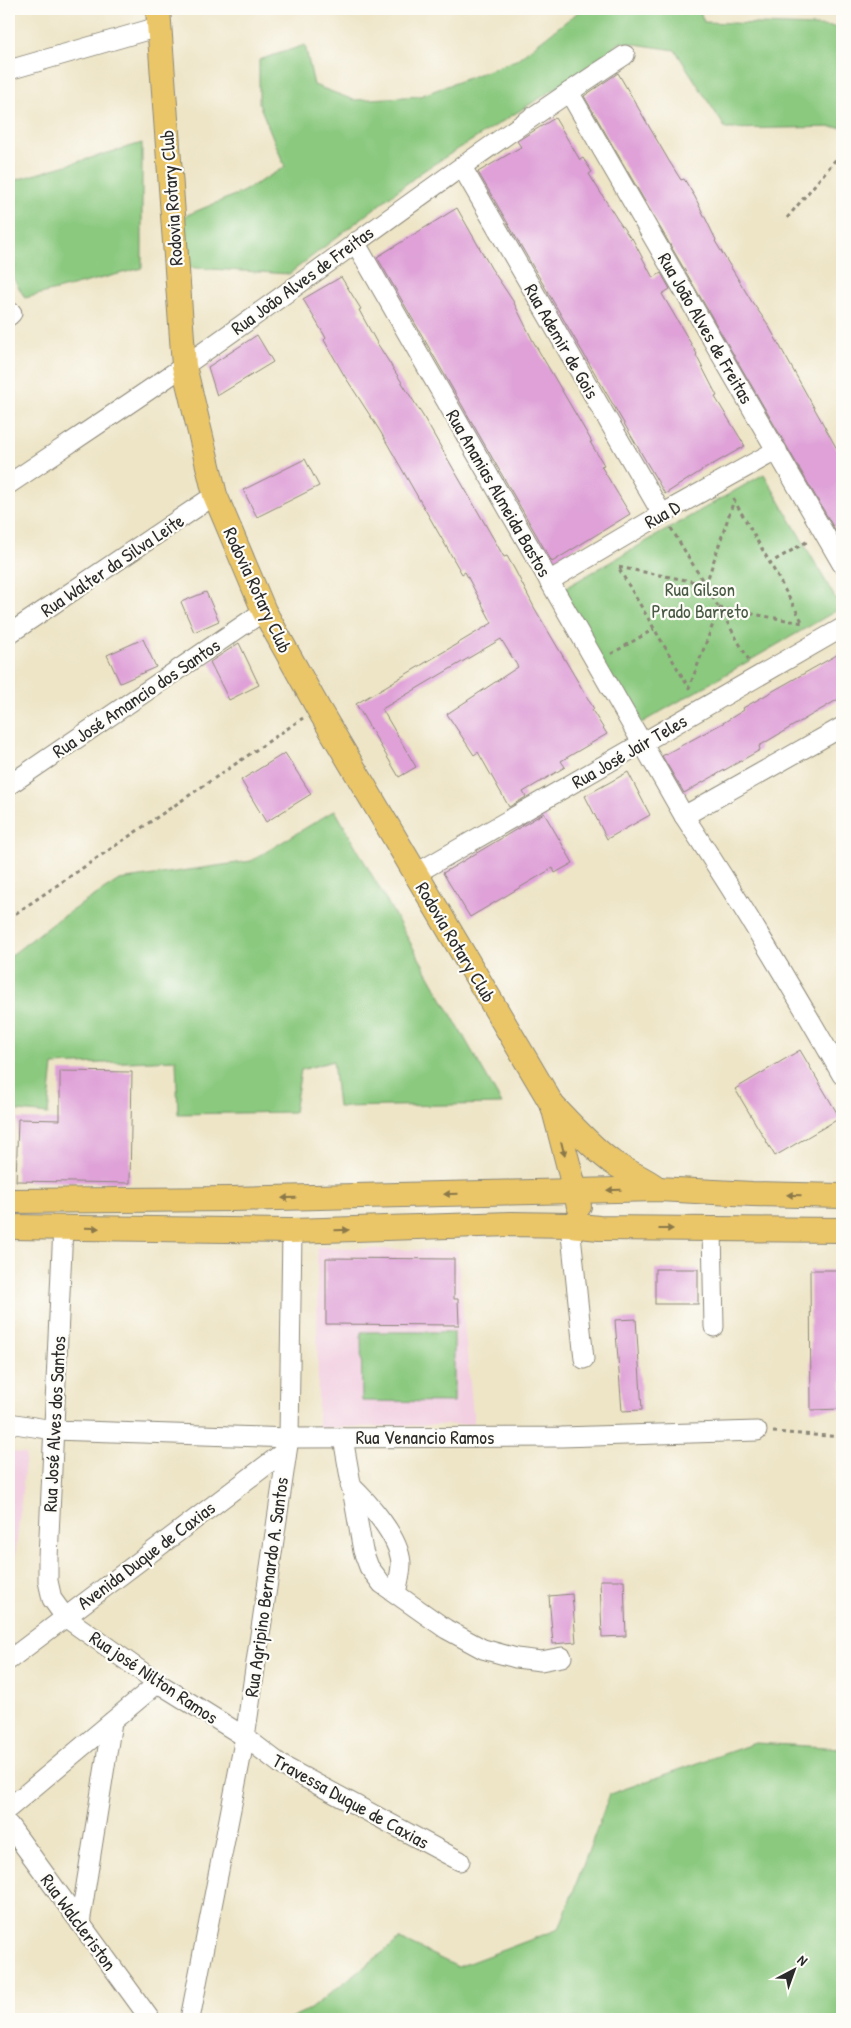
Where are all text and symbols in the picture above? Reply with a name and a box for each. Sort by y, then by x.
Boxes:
street label: Rodovia Rotary Club [153,129,189,267]
street label: Rua João Alves de Freitas [225,219,379,341]
street label: Rua João Alves de Freitas [652,248,760,408]
street label: Rua Ademir de Gois [519,279,605,403]
street label: Rua Ananias Almeida Bastos [440,404,558,582]
street label: Rua D [639,493,685,535]
street label: Rua Walter da Silva Leite [35,507,189,623]
street label: Rodovia Rotary Club [217,523,299,657]
park label: Rua Gilson Prado Barreto [652,576,749,624]
street label: Rua José Amancio dos Santos [47,632,225,764]
street label: Rua José Jair Teles [567,708,691,794]
street label: Rodovia Rotary Club [410,877,502,1007]
one-way arrow [560,1141,568,1156]
one-way arrow [605,1186,621,1194]
one-way arrow [443,1190,459,1198]
one-way arrow [785,1191,801,1199]
one-way arrow [281,1194,297,1202]
one-way arrow [85,1224,101,1232]
one-way arrow [658,1225,674,1233]
one-way arrow [335,1226,351,1234]
street label: Rua José Alves dos Santos [36,1335,72,1513]
street label: Rua Venancio Ramos [356,1424,494,1450]
street label: Rua Agripino Bernardo A. Santos [238,1475,294,1699]
street label: Avenida Duque de Caxias [72,1495,220,1615]
street label: Rua josé Nilton Ramos [85,1624,223,1730]
street label: Travessa Duque de Caxias [268,1747,434,1855]
street label: Rua Walcleriston [35,1868,123,1976]
north arrow [768,1946,818,1996]
text: N [794,1950,812,1970]

